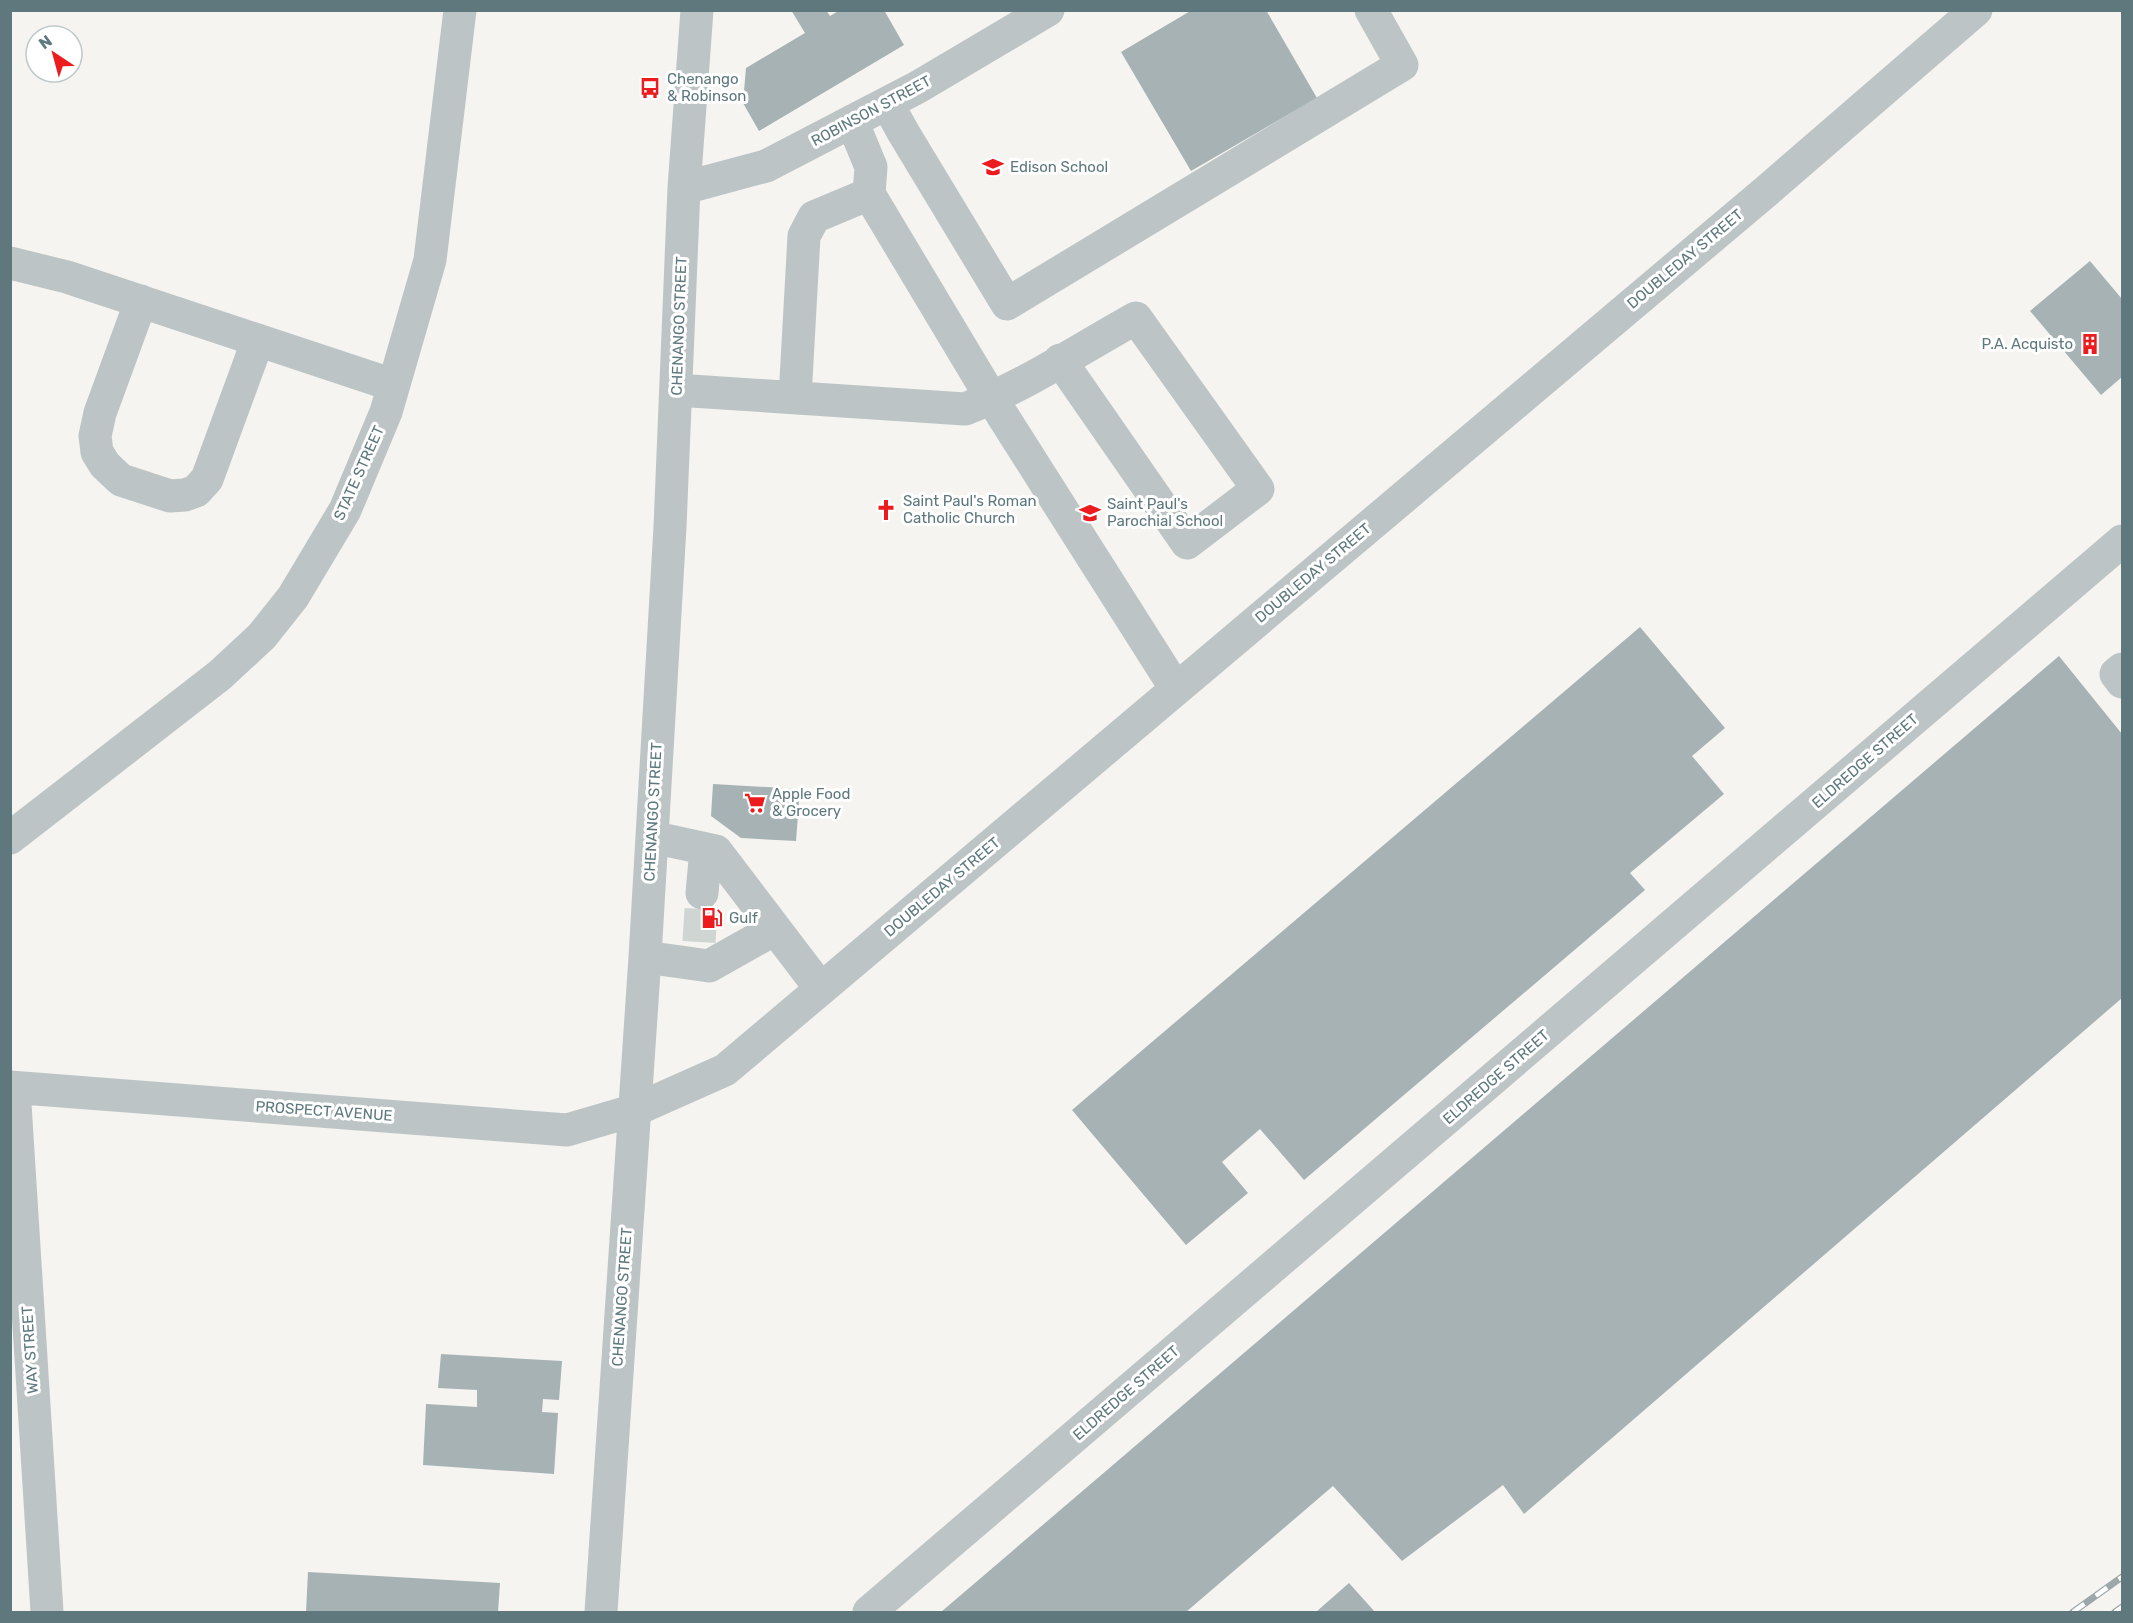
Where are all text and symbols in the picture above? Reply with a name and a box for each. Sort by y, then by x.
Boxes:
north arrow [24,24,84,84]
text: N [35,31,56,53]
place label: Chenango & Robinson [667,70,746,105]
street label: ROBINSON STREET [808,72,934,150]
bus stop icon: Chenango & Robinson [638,76,662,100]
school or university icon: Edison School [981,155,1005,179]
place label: Edison School [1010,158,1108,176]
street label: DOUBLEDAY STREET [1624,205,1747,313]
street label: CHENANGO STREET [668,256,690,396]
building icon: P.A. Acquisto [2078,332,2102,356]
place label: P.A. Acquisto [1982,335,2073,353]
street label: STATE STREET [330,423,388,523]
place label: Saint Paul's Roman Catholic Church [903,492,1037,527]
place label: Saint Paul's Parochial School [1107,495,1223,530]
church icon: Saint Paul's Roman Catholic Church [874,498,898,522]
school or university icon: Saint Paul's Parochial School [1078,501,1102,525]
street label: DOUBLEDAY STREET [1252,519,1375,627]
street label: ELDREDGE STREET [1808,710,1922,812]
street label: CHENANGO STREET [640,742,666,882]
place label: Apple Food & Grocery [772,785,850,820]
supermarket icon: Apple Food & Grocery [743,791,767,815]
street label: DOUBLEDAY STREET [881,833,1004,941]
fuel station icon: Gulf [700,906,724,930]
place label: Gulf [729,909,758,927]
street label: ELDREDGE STREET [1439,1026,1553,1128]
street label: PROSPECT AVENUE [255,1097,393,1125]
street label: CHENANGO STREET [608,1227,636,1367]
street label: WAY STREET [18,1305,42,1395]
street label: ELDREDGE STREET [1069,1342,1183,1444]

